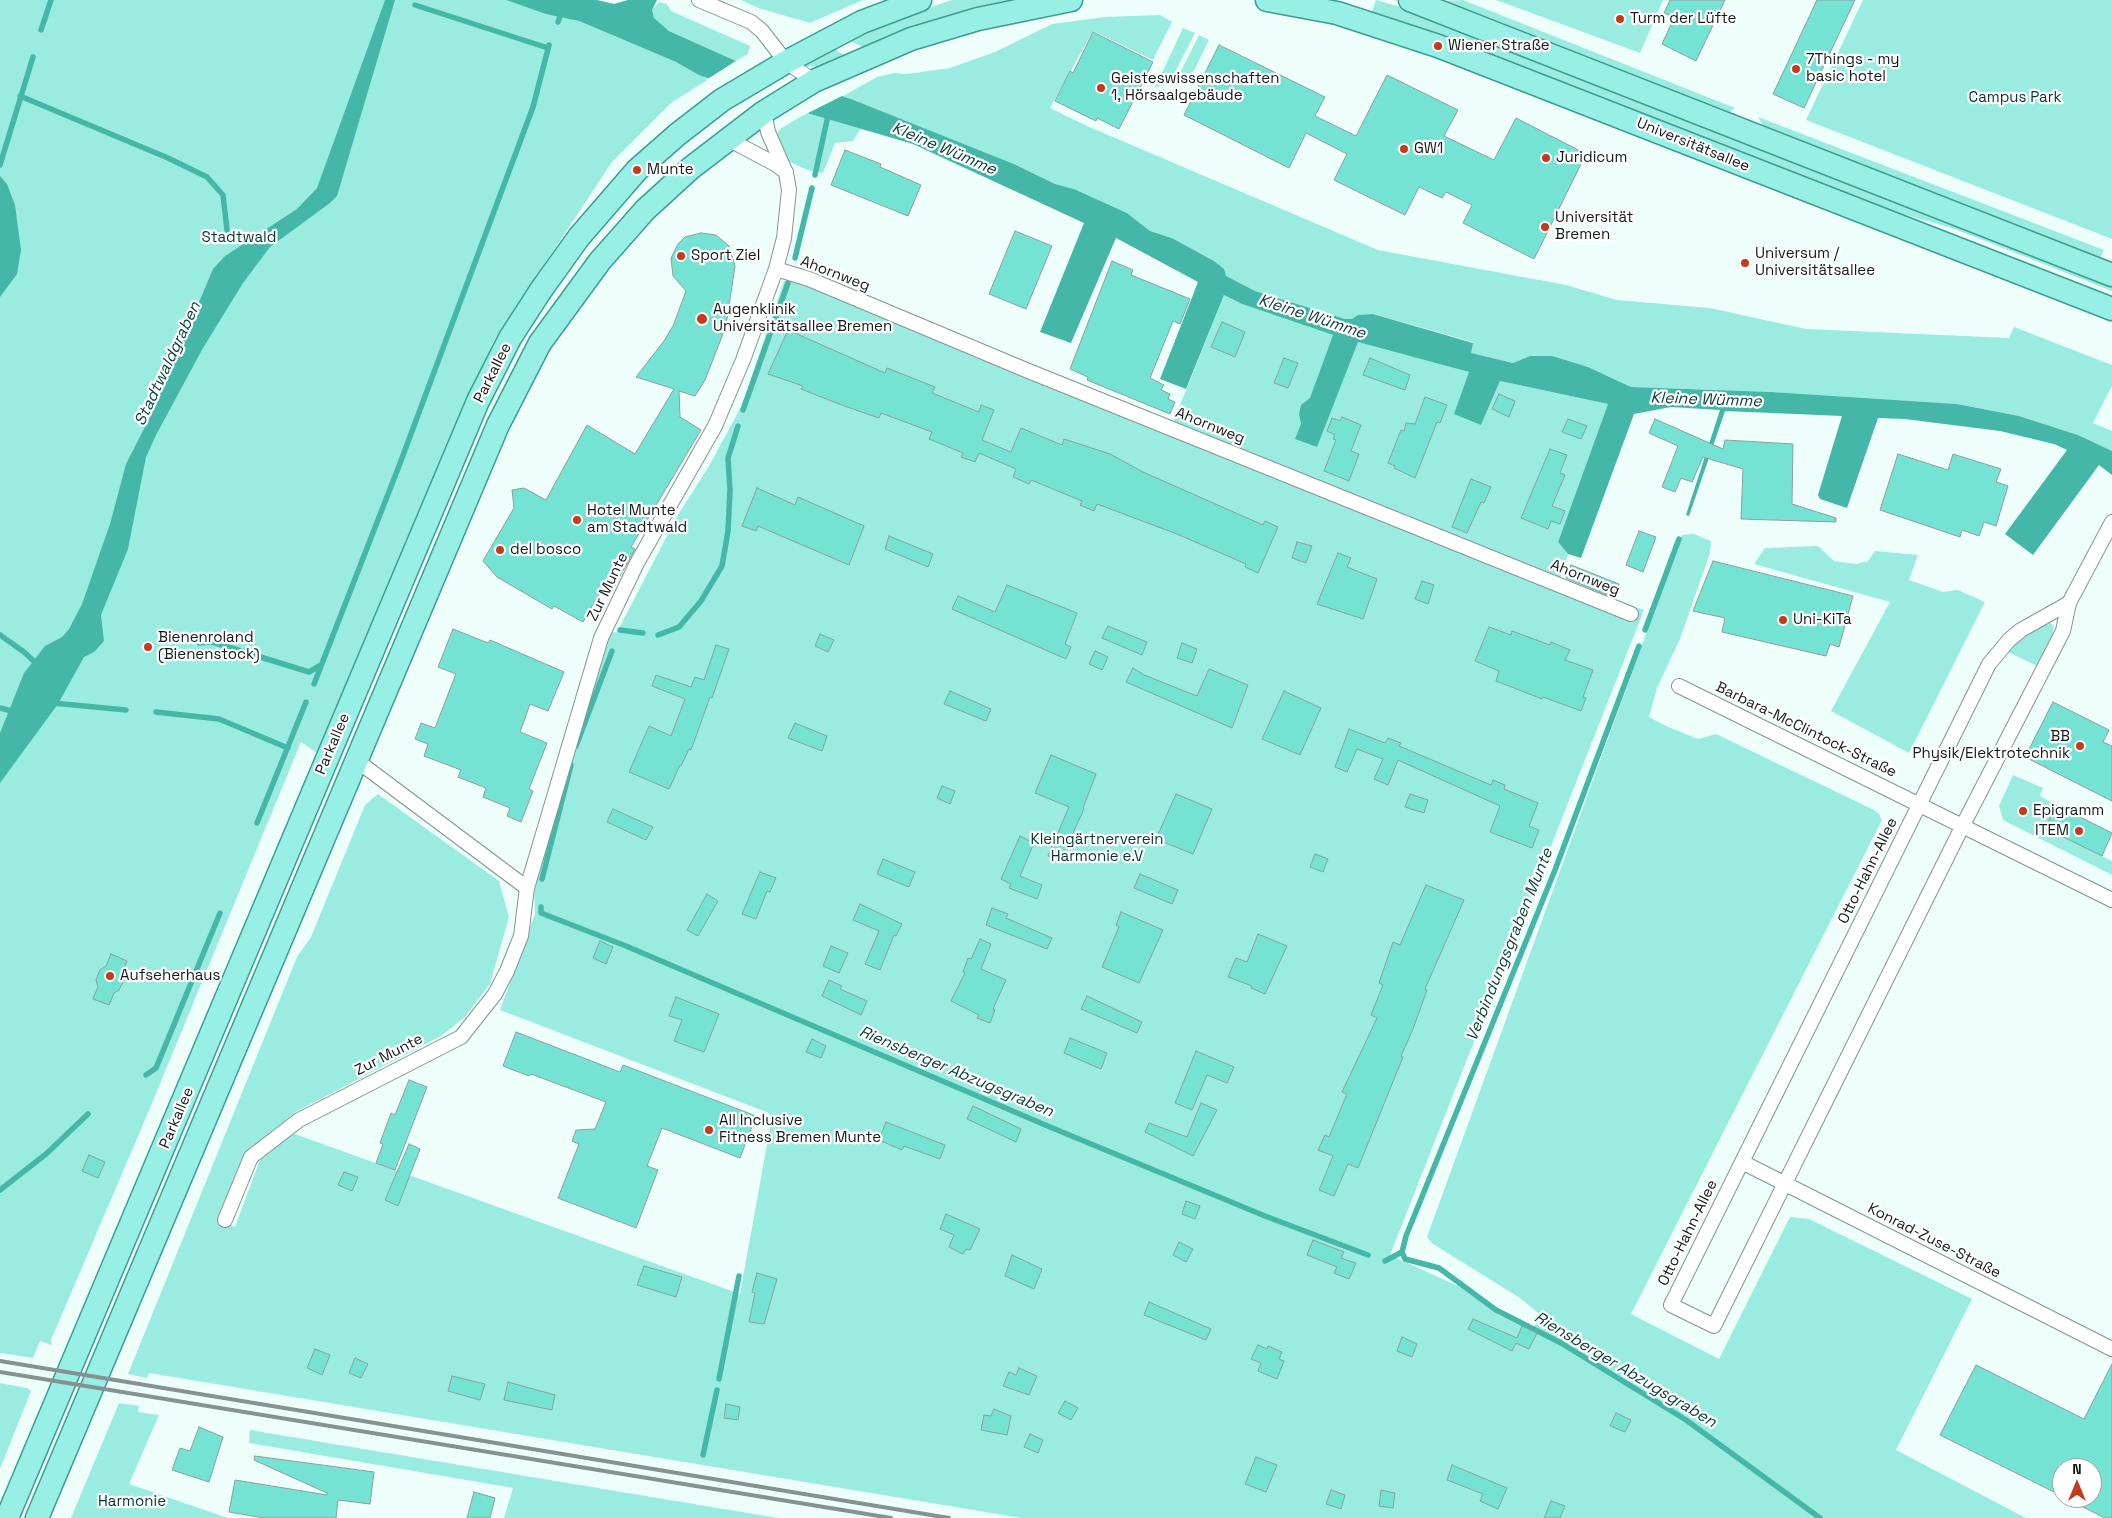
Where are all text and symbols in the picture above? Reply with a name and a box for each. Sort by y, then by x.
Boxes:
place label: Turm der Lüfte [1630,10,1736,28]
marker: Turm der Lüfte [1614,13,1626,25]
place label: Wiener Straße [1448,37,1550,55]
marker: Wiener Straße [1432,40,1444,52]
place label: 7Things - my basic hotel [1806,51,1899,86]
marker: 7Things - my basic hotel [1790,63,1802,75]
place label: Geisteswissenschaften 1, Hörsaalgebäude [1111,70,1279,105]
marker: Geisteswissenschaften 1, Hörsaalgebäude [1095,82,1107,94]
park label: Campus Park [1969,89,2061,107]
street label: Universitätsallee [1634,114,1752,176]
water label: Kleine Wümme [889,118,999,180]
place label: GW1 [1414,140,1443,158]
marker: GW1 [1398,143,1410,155]
place label: Juridicum [1556,149,1627,167]
marker: Juridicum [1540,152,1552,164]
place label: Munte [647,161,694,179]
marker: Munte [631,164,643,176]
place label: Universität Bremen [1555,209,1634,244]
marker: Universität Bremen [1539,221,1551,233]
park label: Stadtwald [202,229,276,247]
place label: Universum / Universitätsallee [1755,245,1875,280]
place label: Sport Ziel [691,247,760,265]
marker: Sport Ziel [675,250,687,262]
street label: Ahornweg [798,253,872,295]
marker: Universum / Universitätsallee [1739,257,1751,269]
water label: Kleine Wümme [1256,291,1368,343]
water label: Stadtwaldgraben [131,299,205,429]
place label: Augenklinik Universitätsallee Bremen [713,301,892,336]
marker: Augenklinik Universitätsallee Bremen [695,312,709,326]
street label: Parkallee [470,340,516,406]
water label: Kleine Wümme [1650,388,1762,412]
street label: Ahornweg [1173,404,1247,448]
place label: Hotel Munte am Stadtwald [587,502,687,537]
marker: Hotel Munte am Stadtwald [571,514,583,526]
place label: del bosco [510,541,581,559]
marker: del bosco [494,544,506,556]
street label: Zur Munte [584,550,632,624]
street label: Ahornweg [1548,556,1622,600]
place label: Uni-KiTa [1793,611,1852,629]
marker: Uni-KiTa [1777,614,1789,626]
place label: Bienenroland (Bienenstock) [158,629,260,664]
marker: Bienenroland (Bienenstock) [142,641,154,653]
street label: Barbara-McClintock-Straße [1713,678,1899,782]
street label: Parkallee [312,711,354,777]
place label: BB Physik/Elektrotechnik [1913,728,2070,763]
marker: BB Physik/Elektrotechnik [2074,740,2086,752]
place label: Epigramm [2033,802,2104,820]
marker: Epigramm [2017,805,2029,817]
street label: Otto-Hahn-Allee [1835,815,1901,927]
place label: ITEM [2035,822,2069,840]
marker: ITEM [2073,825,2085,837]
park label: Kleingärtnerverein Harmonie e.V [1031,831,1163,866]
water label: Verbindungsgraben Munte [1462,846,1558,1044]
place label: Aufseherhaus [120,967,220,985]
marker: Aufseherhaus [104,970,116,982]
water label: Riensberger Abzugsgraben [856,1022,1056,1122]
street label: Zur Munte [352,1030,426,1080]
street label: Parkallee [156,1085,198,1151]
place label: All Inclusive Fitness Bremen Munte [719,1112,881,1147]
marker: All Inclusive Fitness Bremen Munte [703,1124,715,1136]
street label: Otto-Hahn-Allee [1655,1177,1721,1289]
street label: Konrad-Zuse-Straße [1864,1200,2004,1282]
water label: Riensberger Abzugsgraben [1531,1308,1719,1432]
north arrow [2052,1458,2102,1508]
text: N [2072,1460,2082,1478]
park label: Harmonie [98,1493,166,1511]

